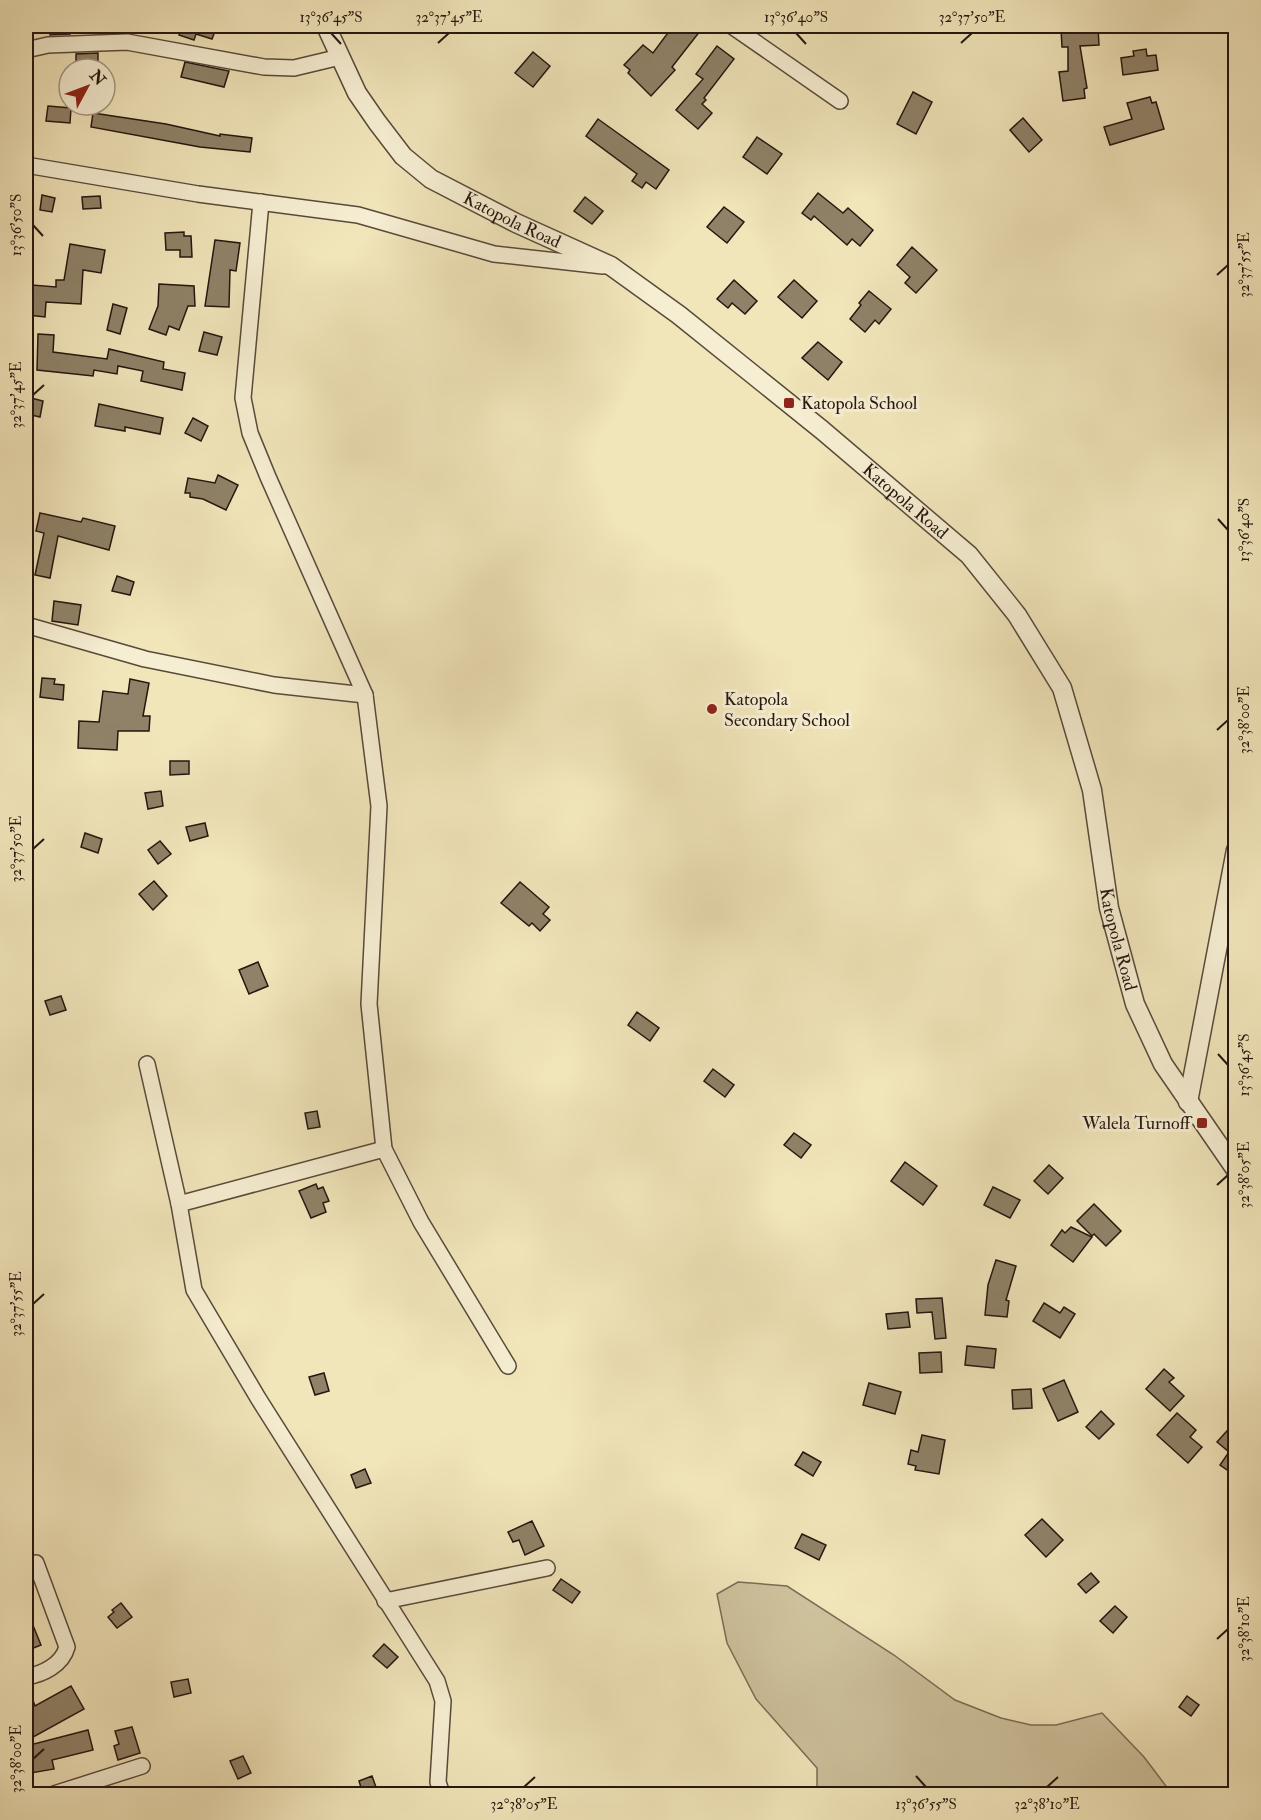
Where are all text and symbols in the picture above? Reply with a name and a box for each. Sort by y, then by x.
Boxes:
text: 13°36'45"S [299,8,363,27]
text: 32°37'45"E [415,8,483,27]
text: 13°36'40"S [764,8,828,27]
text: 32°37'50"E [939,8,1006,27]
north arrow [57,57,117,117]
text: N [85,65,110,90]
street label: Katopola Road [459,187,564,254]
text: 13°36'50"S [7,194,26,256]
text: 32°37'55"E [1235,232,1254,298]
text: 32°37'45"E [7,361,26,429]
place label: Katopola School [801,392,918,415]
marker: Katopola School [782,396,796,410]
street label: Katopola Road [857,458,953,544]
text: 13°36'40"S [1235,498,1254,562]
text: 32°38'00"E [1235,686,1254,754]
place label: Katopola Secondary School [724,688,850,732]
marker: Katopola Secondary School [705,702,719,716]
text: 32°37'50"E [7,815,26,882]
street label: Katopola Road [1094,886,1142,994]
text: 13°36'45"S [1235,1033,1254,1097]
place label: Walela Turnoff [1081,1112,1193,1135]
marker: Walela Turnoff [1195,1116,1209,1130]
text: 32°38'05"E [1235,1141,1254,1208]
text: 32°37'55"E [7,1271,26,1337]
text: 32°38'10"E [1235,1596,1254,1662]
text: 32°38'00"E [7,1725,26,1793]
text: 32°38'05"E [491,1795,558,1814]
text: 13°36'55"S [895,1795,957,1814]
text: 32°38'10"E [1014,1795,1080,1814]

